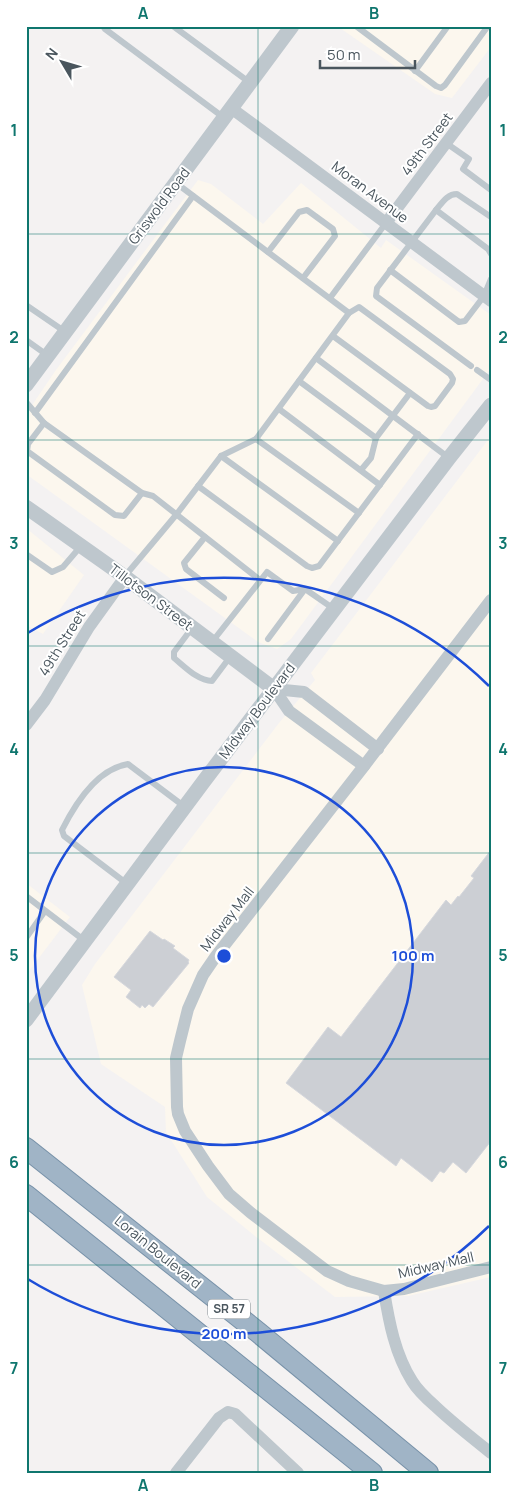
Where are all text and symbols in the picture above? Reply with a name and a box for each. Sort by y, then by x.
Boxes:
text: A [138,2,149,24]
text: B [369,2,379,24]
north arrow [38,38,88,88]
scale bar [320,38,414,70]
text: N [41,44,62,64]
text: 50 m [327,44,361,65]
street label: 49th Street [397,108,457,179]
text: 1 [10,119,18,141]
text: 1 [499,119,507,141]
street label: Moran Avenue [328,156,413,227]
street label: Griswold Road [123,163,194,248]
text: 2 [9,326,19,348]
text: 2 [498,326,508,348]
text: 3 [9,532,19,554]
text: 3 [498,532,508,554]
street label: Tillotson Street [106,559,197,634]
street label: 49th Street [34,606,90,679]
street label: Midway Boulevard [214,659,299,762]
text: 4 [9,738,19,760]
text: 4 [498,738,508,760]
street label: Midway Mall [195,882,258,955]
text: 5 [9,944,19,966]
text: 5 [498,944,508,966]
text: 100 m [392,945,434,966]
centre of rings [215,947,233,965]
text: 6 [9,1151,19,1173]
text: 6 [498,1151,508,1173]
street label: Lorain Boulevard [111,1211,206,1292]
street label: Midway Mall [396,1247,476,1282]
road number: SR 57 [208,1300,250,1318]
text: 200 m [201,1323,247,1344]
text: 7 [10,1357,18,1379]
text: 7 [499,1357,507,1379]
text: A [138,1474,149,1496]
text: B [369,1474,379,1496]

